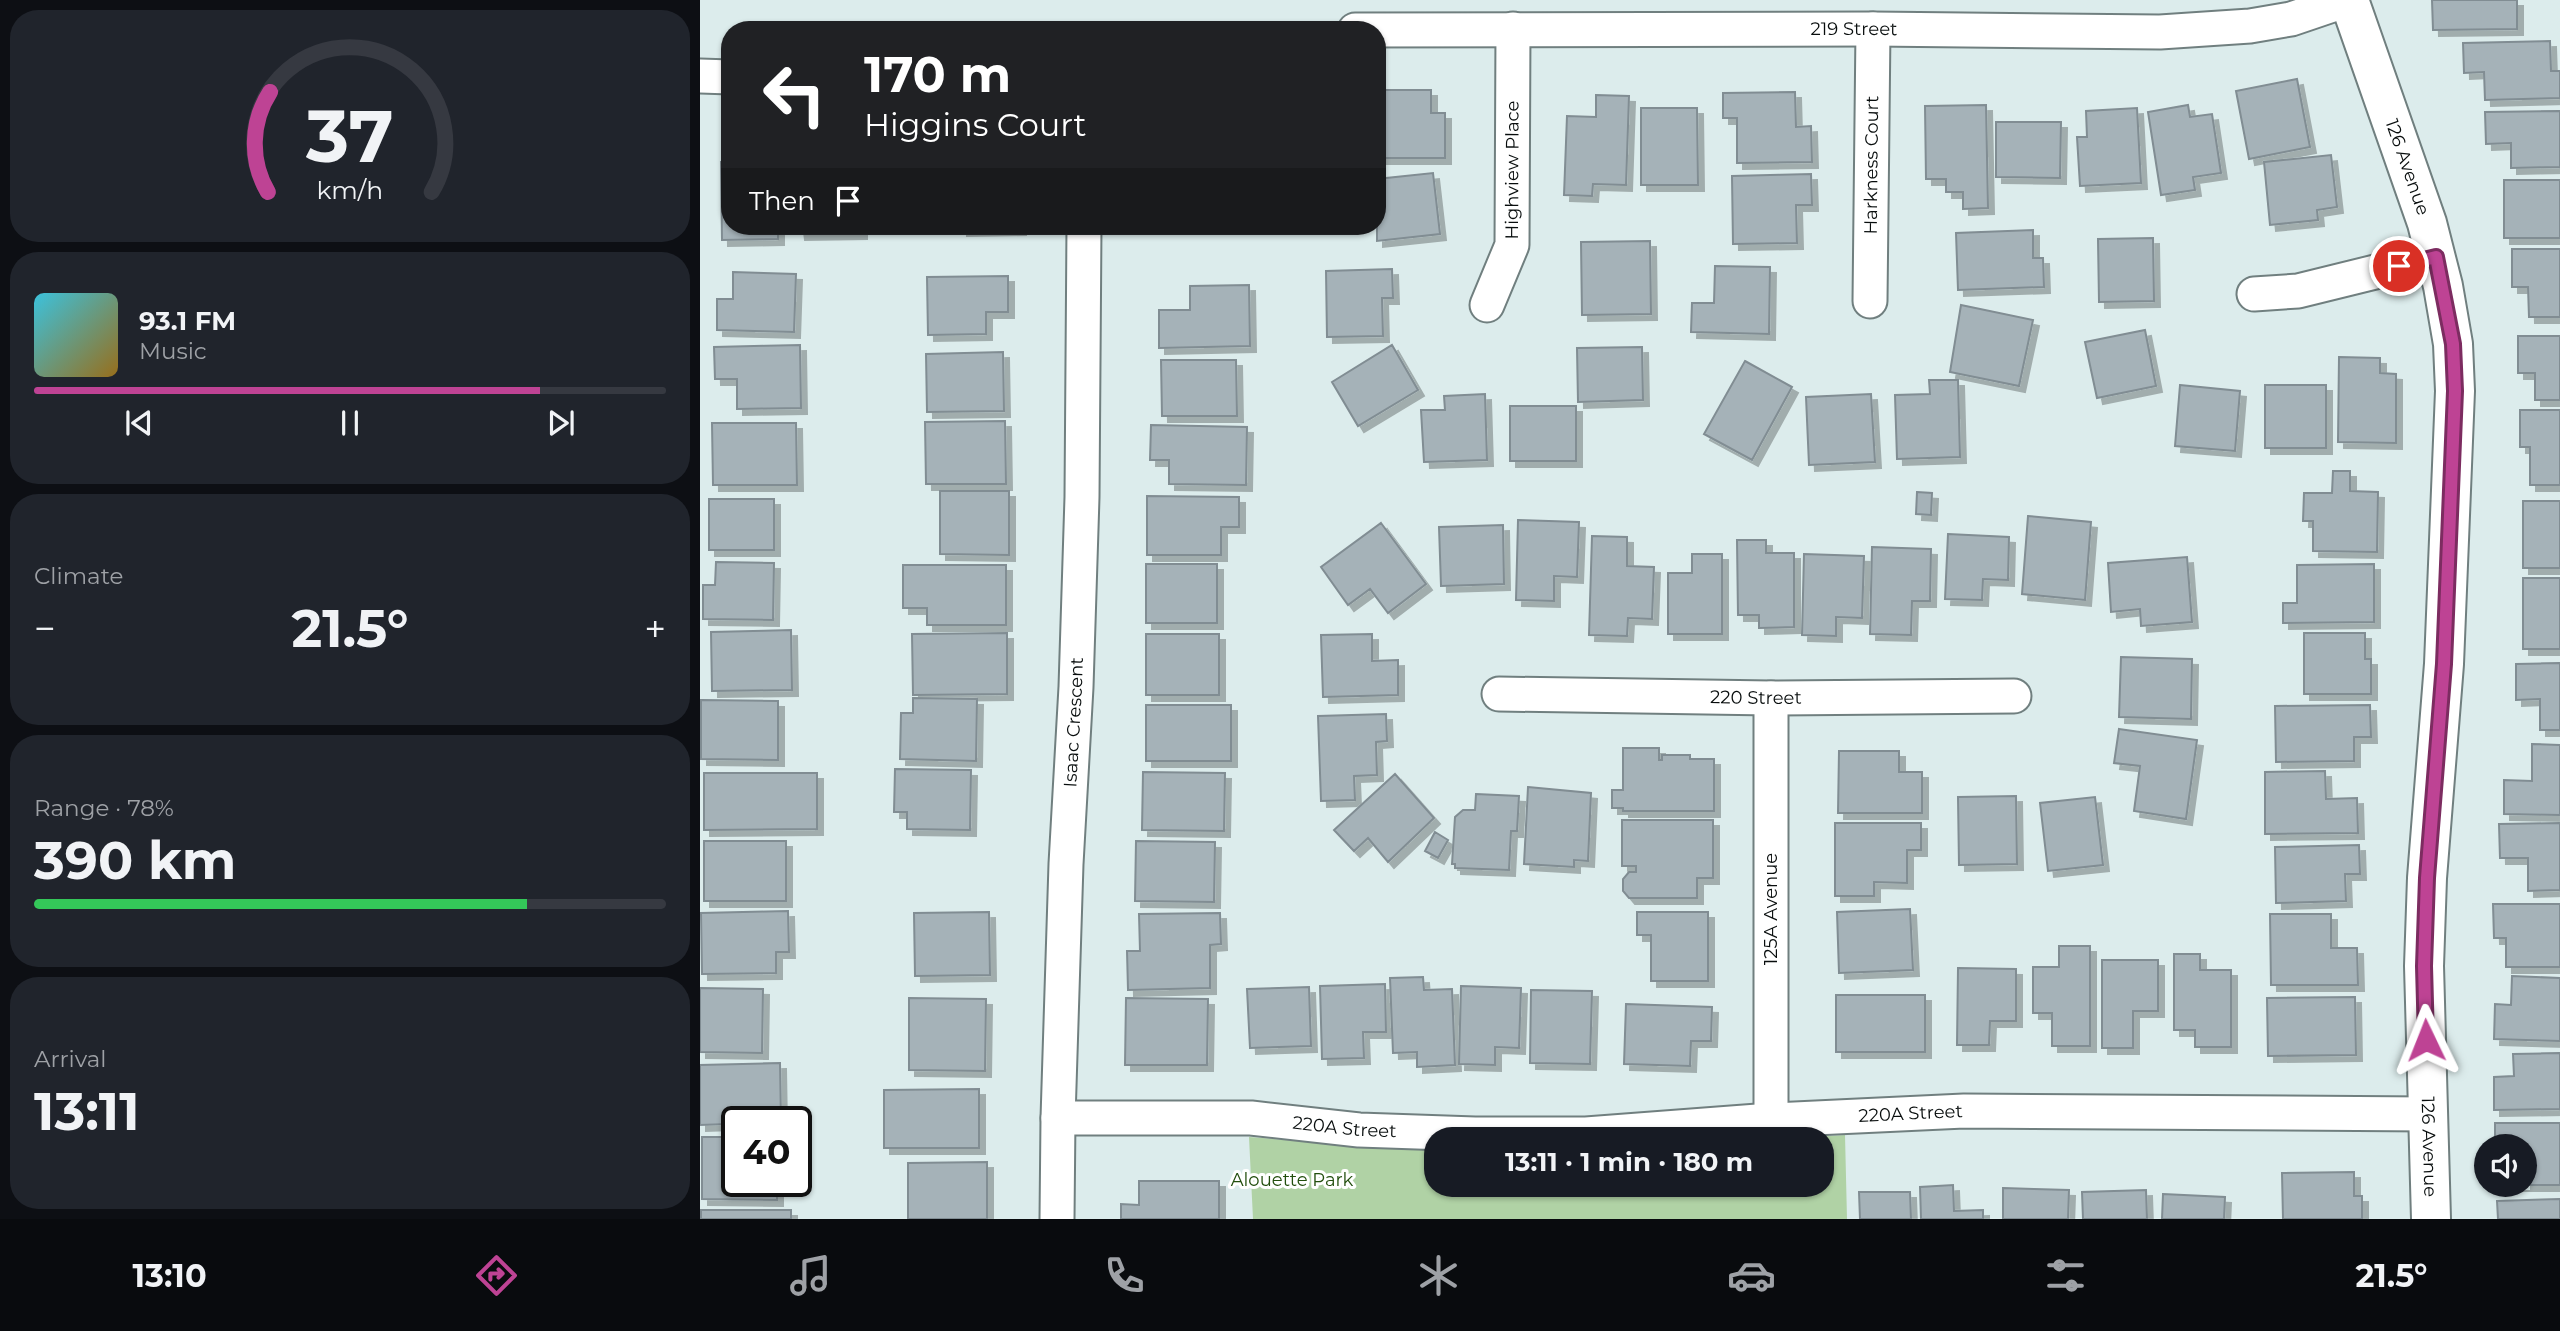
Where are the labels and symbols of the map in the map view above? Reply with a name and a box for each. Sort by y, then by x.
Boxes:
street label: 219 Street [1811,18,1898,40]
street label: Harkness Court [1860,95,1883,235]
street label: Highview Place [1501,100,1524,240]
street label: 126 Avenue [2380,116,2434,218]
pin [2369,236,2429,296]
street label: Isaac Crescent [1059,657,1088,788]
street label: 220 Street [1710,686,1802,709]
street label: 125A Avenue [1760,853,1782,965]
position arrow [2389,1003,2463,1077]
street label: 126 Avenue [2417,1096,2441,1197]
street label: 220A Street [1858,1100,1963,1127]
speed limit sign: 40 [721,1106,812,1197]
street label: 220A Street [1291,1112,1397,1142]
park label: Alouette Park [1231,1169,1354,1191]

